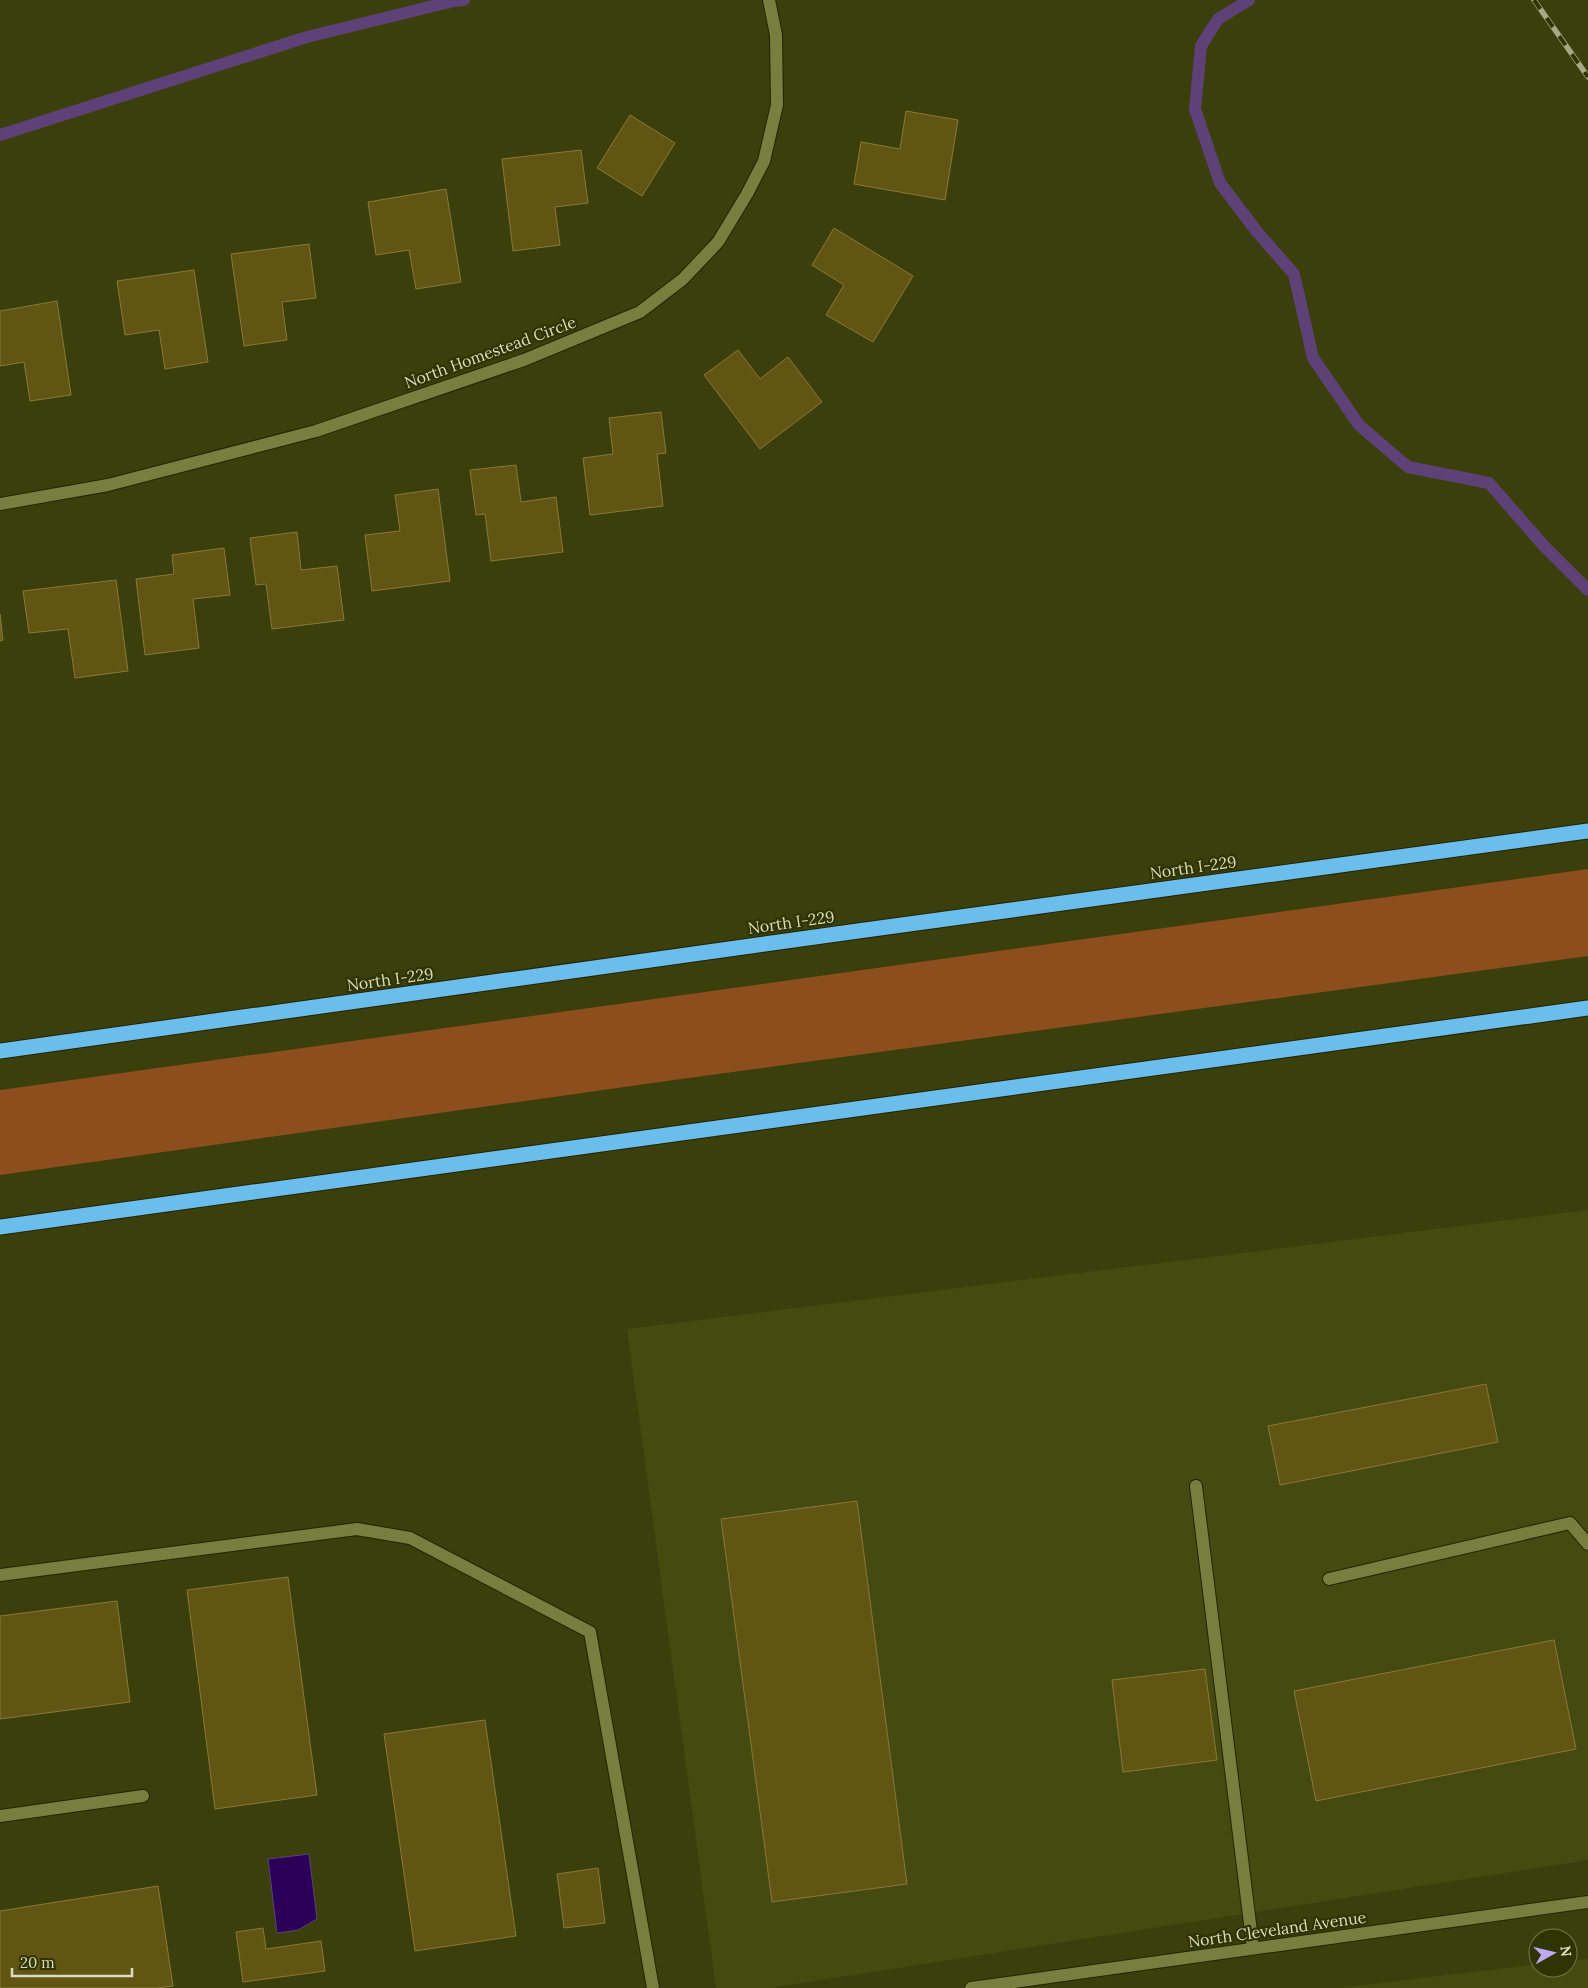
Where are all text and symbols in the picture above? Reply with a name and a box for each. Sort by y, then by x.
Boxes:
street label: North Homestead Circle [401,312,579,392]
street label: North I-229 [1148,851,1238,883]
street label: North I-229 [746,906,836,938]
street label: North I-229 [345,963,435,995]
street label: North Cleveland Avenue [1187,1907,1368,1951]
north arrow [1528,1928,1578,1978]
text: N [1556,1945,1576,1958]
scale bar [12,1946,132,1978]
text: 20 m [20,1953,55,1972]

